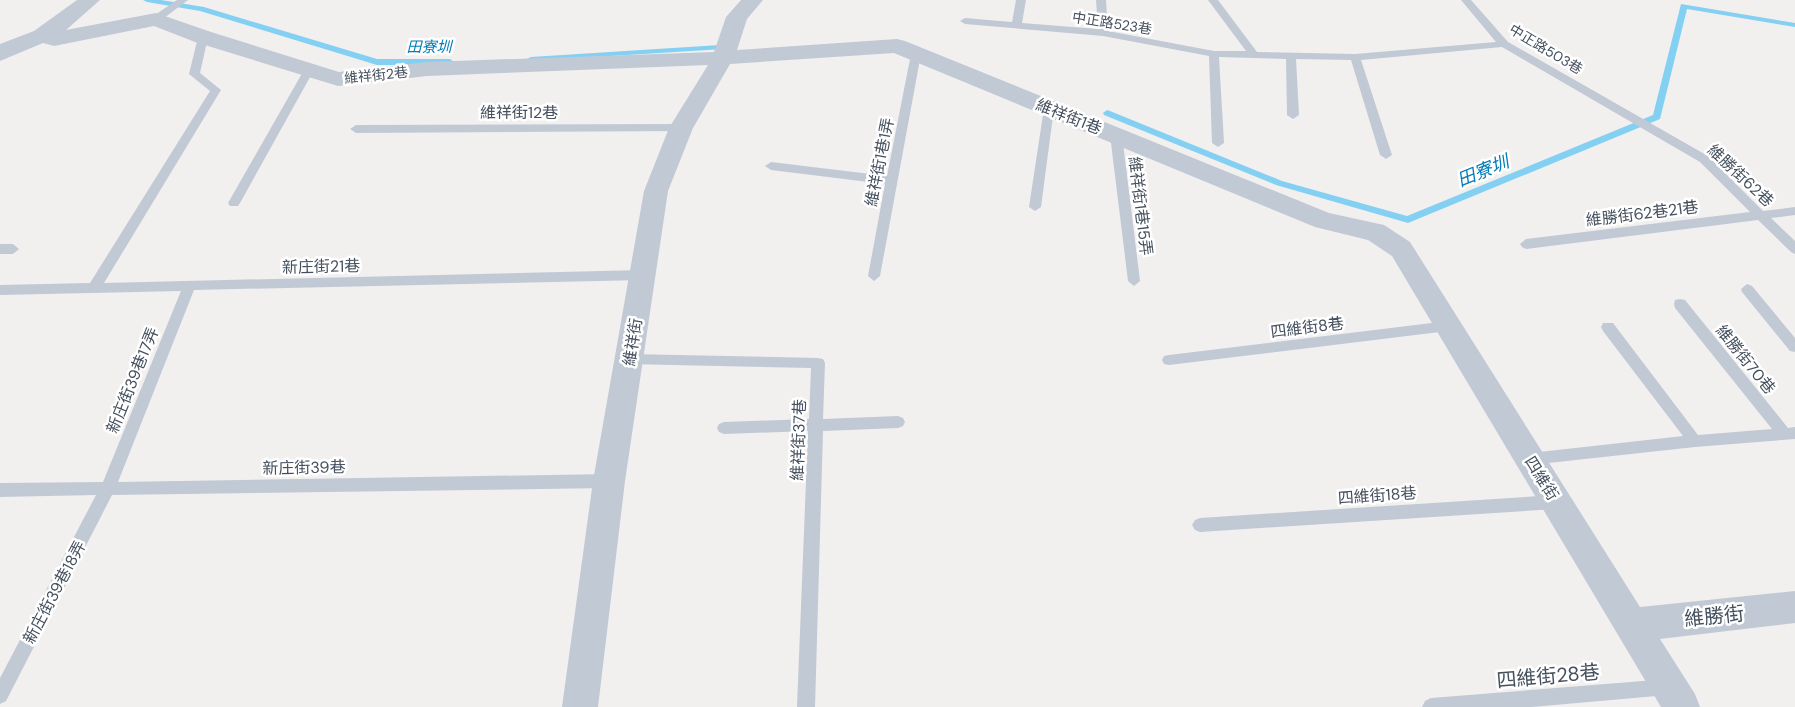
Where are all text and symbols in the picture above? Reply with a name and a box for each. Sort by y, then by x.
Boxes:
street label: 中正路523巷 [1071,8,1153,38]
street label: 中正路503巷 [1506,20,1586,78]
water label: 田寮圳 [406,37,453,57]
street label: 維祥街2巷 [343,63,409,87]
street label: 維祥街1巷 [1033,94,1105,139]
street label: 維祥街12巷 [480,102,558,123]
street label: 維祥街1巷1弄 [861,116,898,208]
street label: 維勝街62巷 [1703,139,1778,211]
water label: 田寮圳 [1453,149,1515,192]
street label: 維祥街1巷15弄 [1124,155,1157,257]
street label: 維勝街62巷21巷 [1585,196,1699,231]
street label: 新庄街21巷 [282,255,360,278]
street label: 四維街8巷 [1269,313,1345,342]
street label: 維祥街 [618,317,647,367]
street label: 維勝街70巷 [1711,320,1780,398]
street label: 新庄街39巷17弄 [102,324,163,436]
street label: 維祥街37巷 [787,399,810,481]
street label: 四維街 [1520,452,1563,504]
street label: 新庄街39巷 [262,456,346,479]
street label: 四維街18巷 [1337,482,1417,509]
street label: 新庄街39巷18弄 [18,537,90,647]
street label: 維勝街 [1683,600,1745,632]
street label: 四維街28巷 [1495,659,1601,693]

